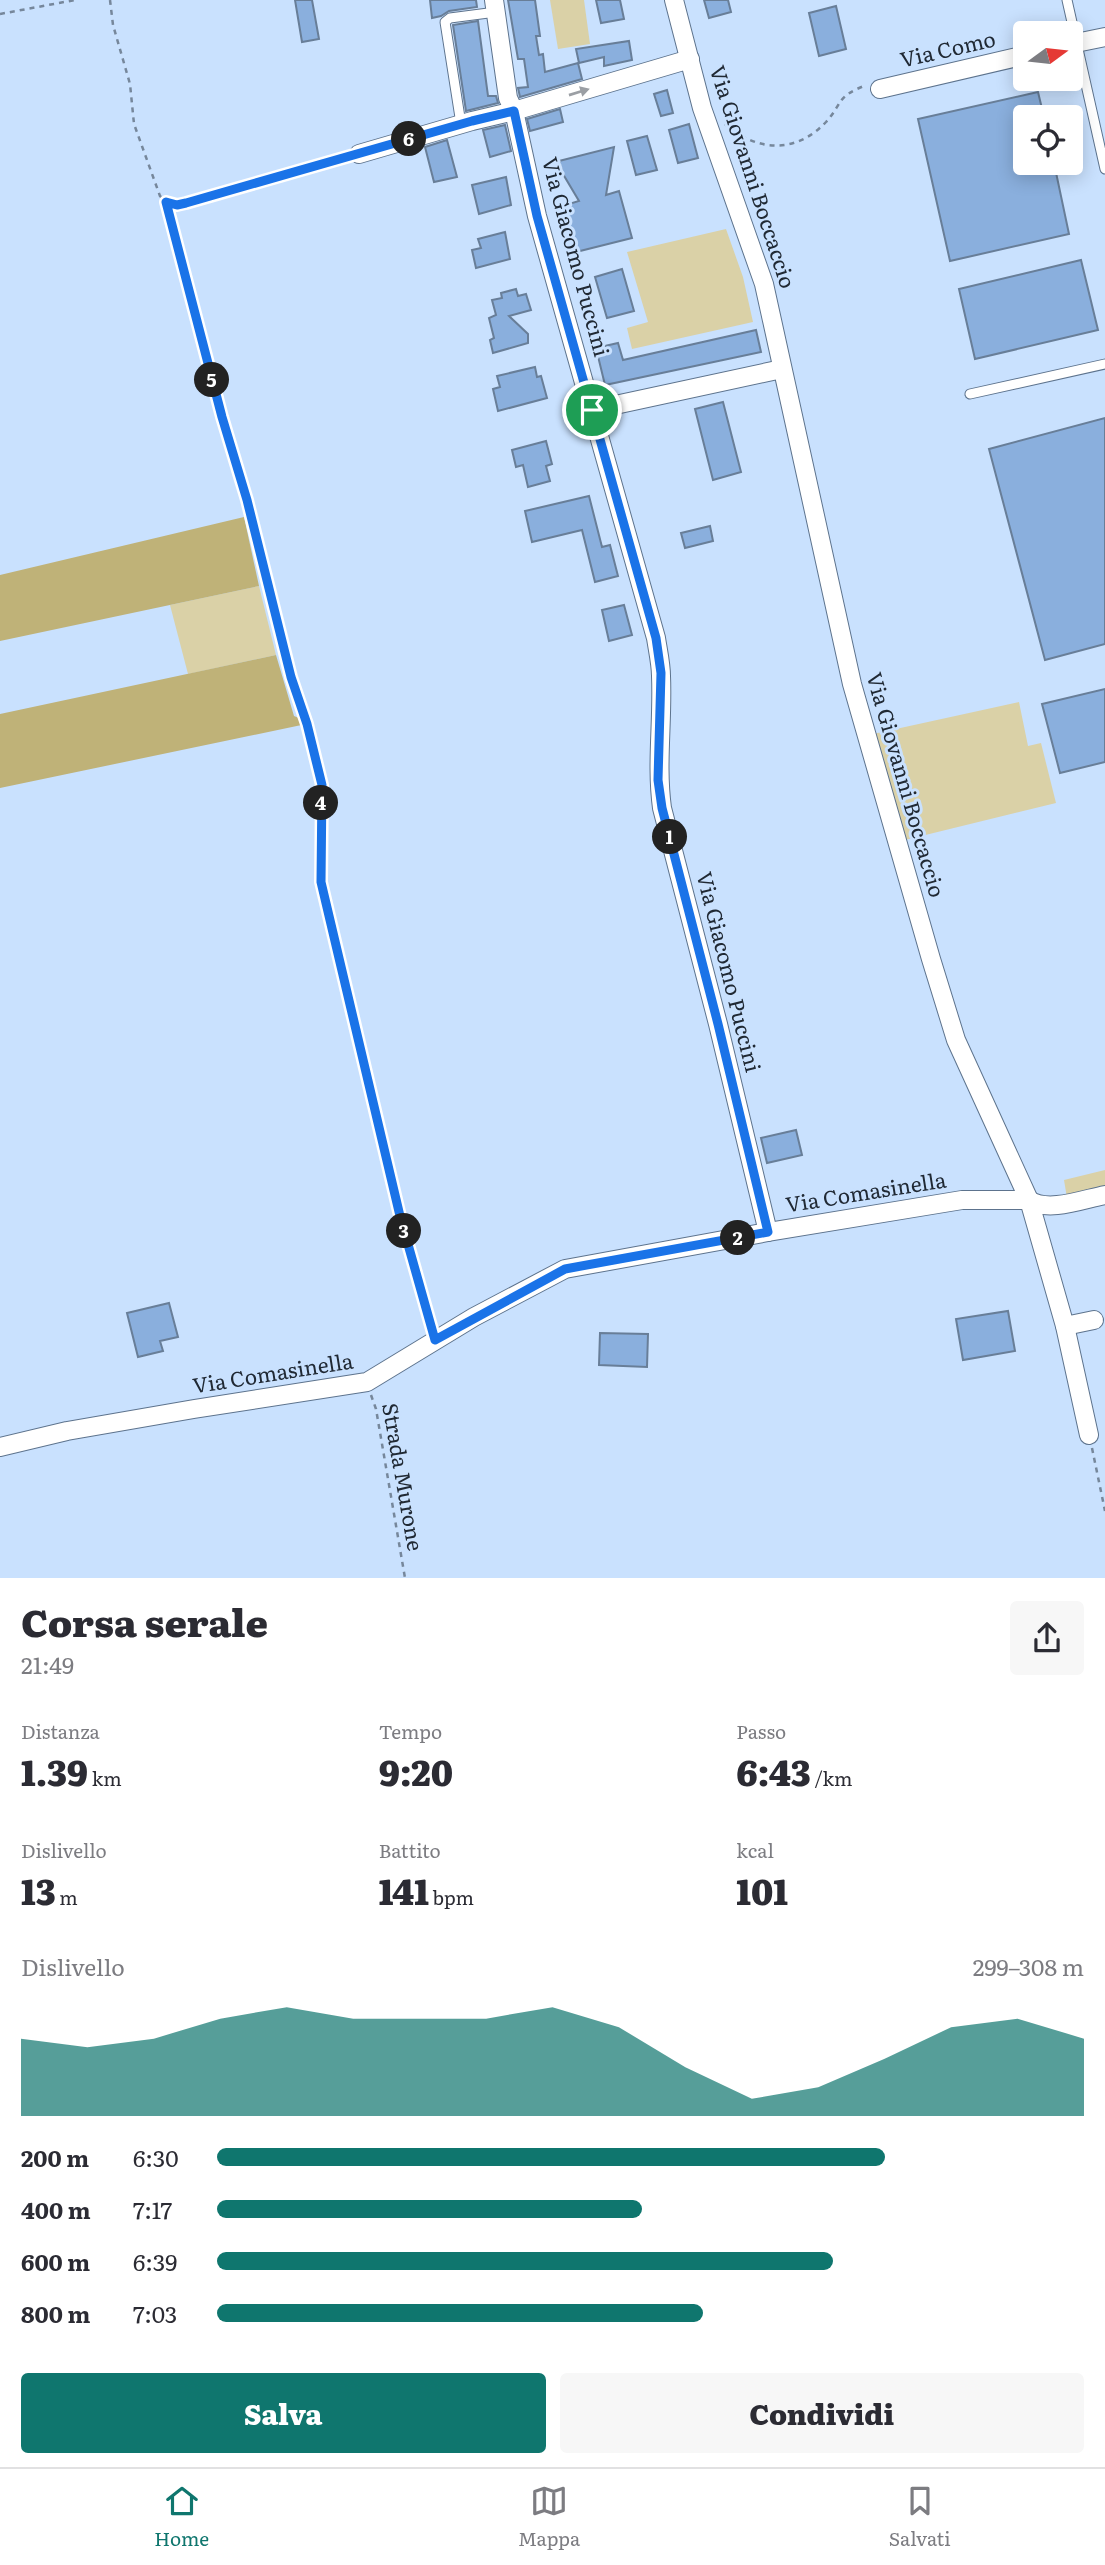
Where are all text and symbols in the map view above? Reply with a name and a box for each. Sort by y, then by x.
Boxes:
north arrow [1013,21,1083,91]
map controls [1013,21,1083,175]
street label: Via Como [897,22,998,74]
street label: Via Giovanni Boccaccio [704,61,805,292]
one-way arrow [569,86,590,96]
button: locate [1013,105,1083,175]
pin: 6 [392,122,426,156]
text: 6 [403,124,414,152]
street label: Via Giacomo Puccini [536,153,619,360]
pin: 5 [194,362,230,398]
text: 5 [206,365,217,393]
pin [562,380,622,440]
icon: arrive [573,391,611,429]
street label: Via Giovanni Boccaccio [860,668,954,901]
pin: 4 [304,786,338,820]
text: 4 [315,788,326,816]
pin: 1 [652,820,688,854]
text: 1 [666,822,673,850]
street label: Via Giacomo Puccini [691,868,770,1075]
street label: Via Comasinella [783,1162,949,1219]
pin: 3 [386,1214,422,1248]
text: 3 [398,1216,409,1244]
pin: 2 [720,1220,756,1256]
text: 2 [732,1223,743,1251]
street label: Via Comasinella [190,1343,356,1400]
street label: Strada Murone [376,1400,433,1553]
text: Corsa serale [21,1592,268,1649]
button: share [1010,1601,1084,1675]
text: 21:49 [21,1647,74,1681]
text: Distanza [21,1717,100,1745]
text: Tempo [379,1717,442,1745]
text: Passo [736,1717,786,1745]
text: 1.39 [21,1745,88,1797]
text: 9:20 [379,1745,453,1797]
text: 6:43 [736,1745,811,1797]
text: km [88,1764,122,1792]
text: /km [811,1764,852,1792]
text: Dislivello [21,1836,107,1864]
text: Battito [379,1836,441,1864]
text: kcal [736,1836,774,1864]
text: 13 [21,1864,55,1916]
text: 141 [379,1864,429,1916]
text: 101 [736,1864,788,1916]
text: m [55,1883,78,1911]
text: bpm [429,1883,474,1911]
text: Dislivello [21,1949,125,1983]
text: 299–308 m [973,1949,1084,1983]
text: 200 m [21,2140,89,2174]
text: 6:30 [133,2140,179,2174]
text: 400 m [21,2192,91,2226]
text: 7:17 [133,2192,172,2226]
text: 600 m [21,2244,90,2278]
text: 6:39 [133,2244,177,2278]
text: 800 m [21,2296,90,2330]
text: 7:03 [133,2296,177,2330]
button: Salva [21,2373,546,2453]
button: Condividi [560,2373,1084,2453]
tab: Home [154,2482,209,2552]
tab: Mappa [518,2482,580,2552]
tab: Salvati [889,2482,951,2552]

